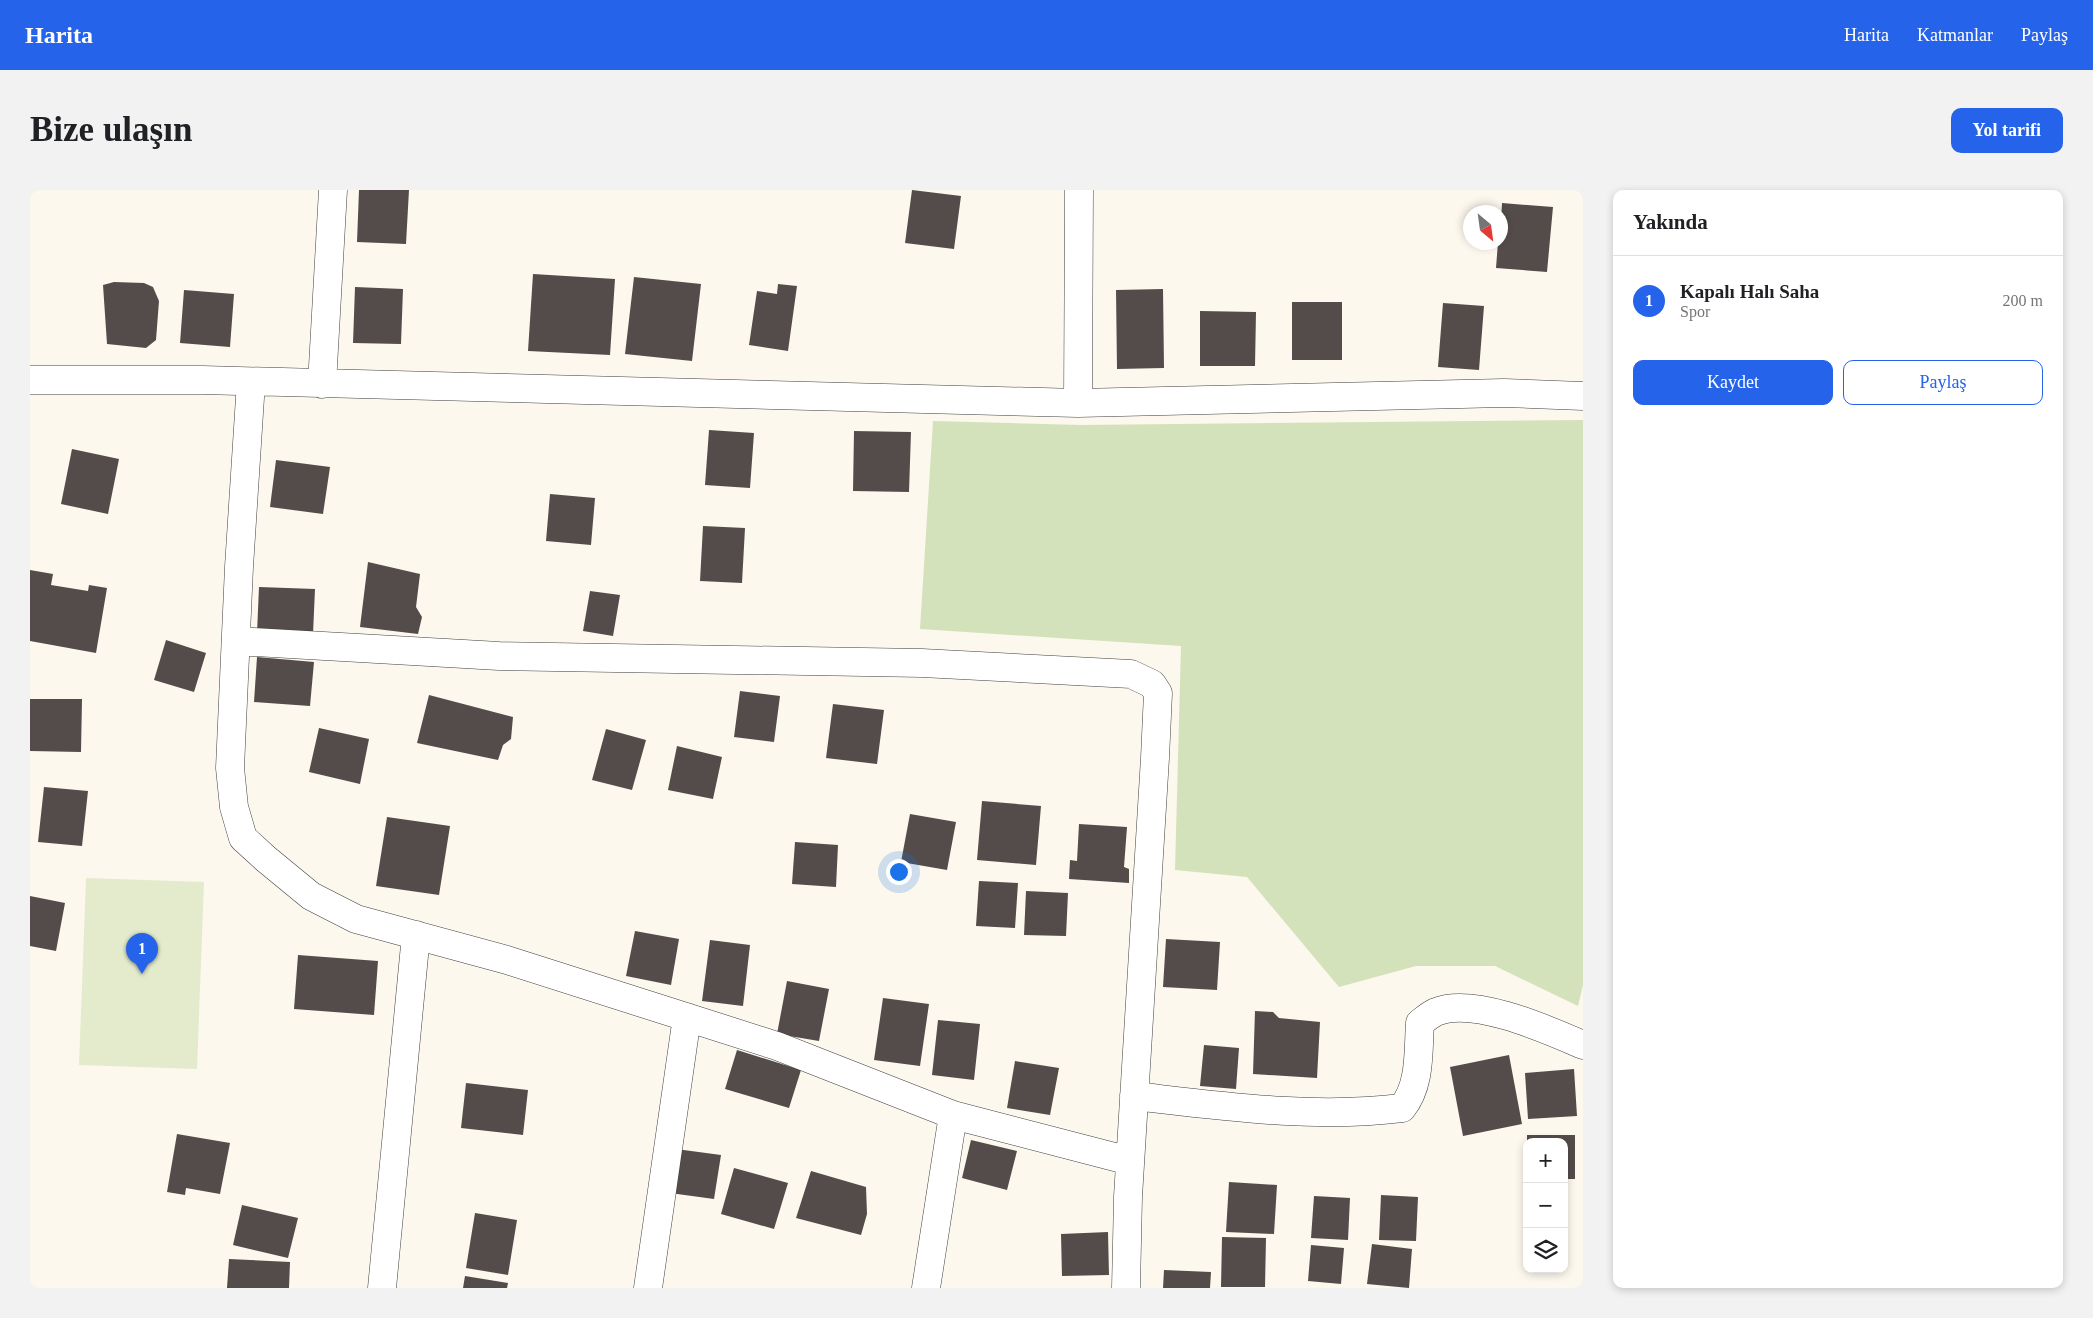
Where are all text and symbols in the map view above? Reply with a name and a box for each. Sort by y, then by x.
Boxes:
text: Harita [25,22,93,48]
text: Harita [1844,25,1889,45]
text: Katmanlar [1917,25,1993,45]
text: Paylaş [2021,25,2068,45]
button: Yol tarifi [1951,108,2063,153]
text: Bize ulaşın [30,110,192,149]
north arrow [1463,205,1508,250]
text: Yakında [1633,210,1708,234]
text: Kapalı Halı Saha [1680,281,1819,302]
text: 1 [1645,292,1653,309]
text: 200 m [2003,292,2043,309]
text: Spor [1680,303,1710,320]
button: Kaydet [1633,360,1833,405]
button: Paylaş [1843,360,2043,405]
your location [886,859,912,885]
pin: 1 [126,933,158,974]
map controls [1523,1138,1568,1273]
button: + [1523,1138,1568,1183]
button: − [1523,1183,1568,1228]
button: layers [1523,1228,1568,1273]

